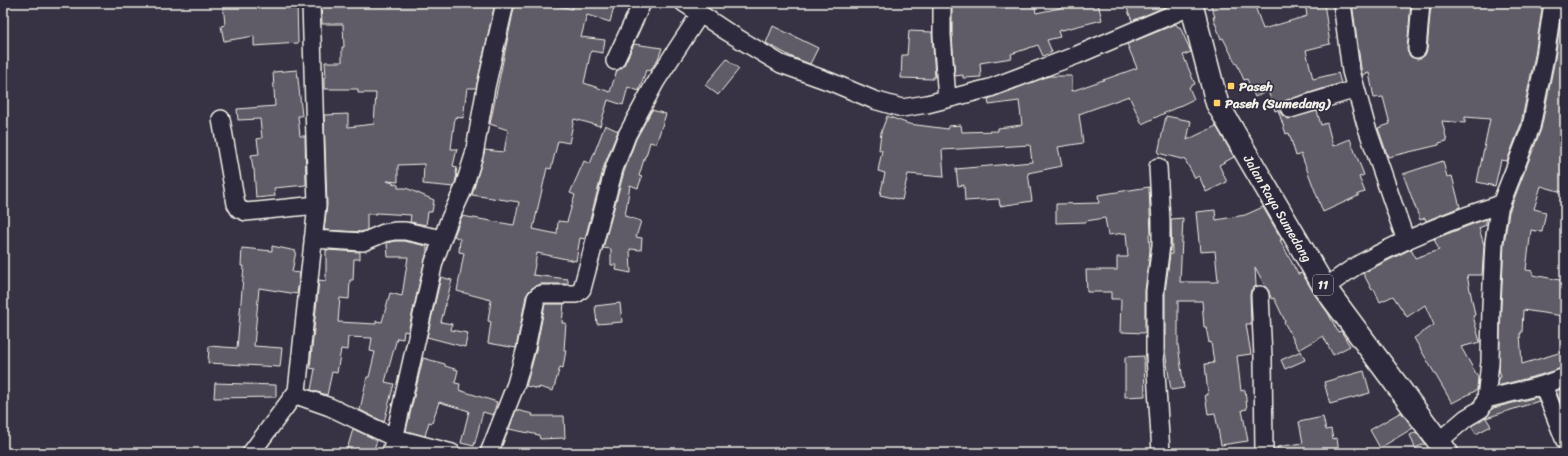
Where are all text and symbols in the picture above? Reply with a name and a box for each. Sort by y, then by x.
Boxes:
place label: Paseh [1239,75,1273,98]
marker: Paseh [1226,81,1236,91]
place label: Paseh (Sumedang) [1225,92,1332,115]
marker: Paseh (Sumedang) [1212,98,1222,108]
street label: Jalan Raya Sumedang [1237,149,1319,267]
road number: 11 [1313,275,1333,295]

